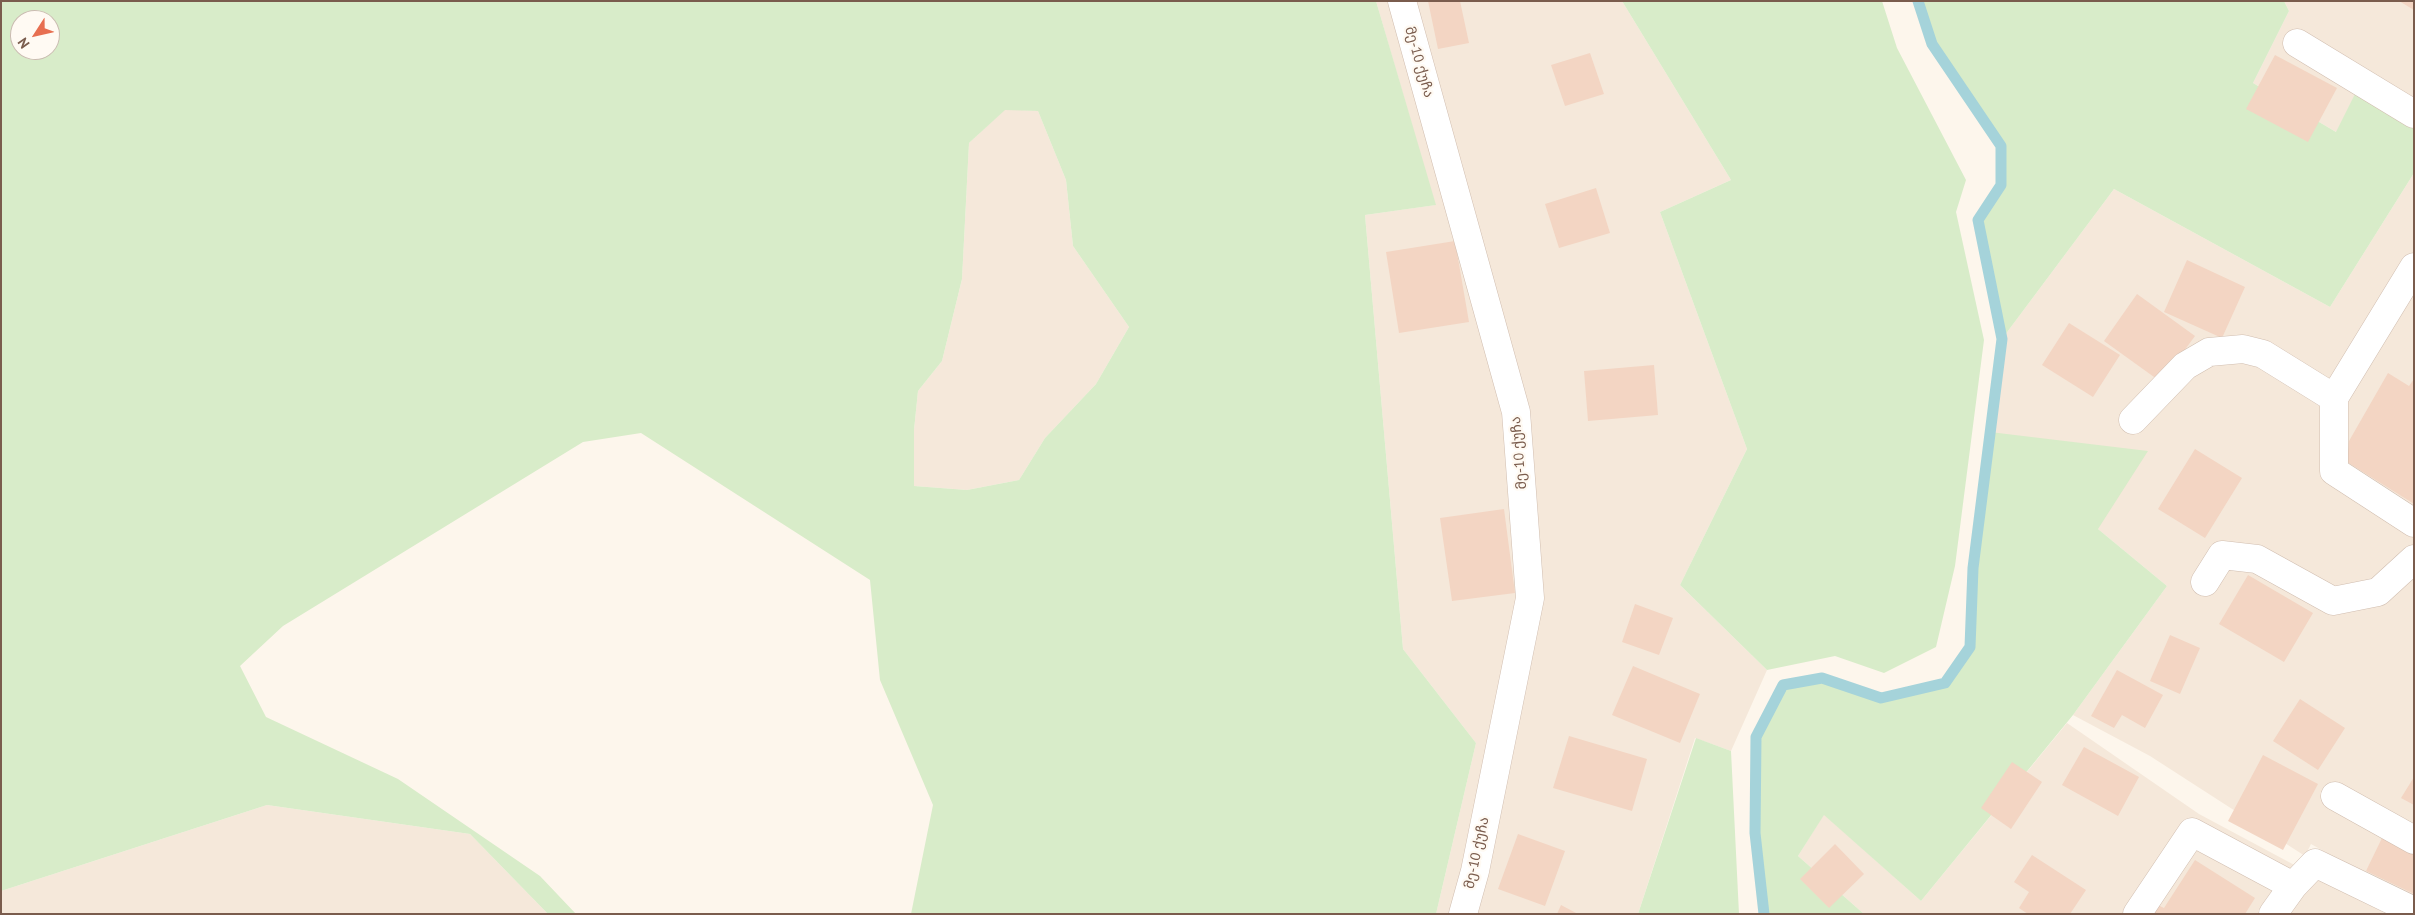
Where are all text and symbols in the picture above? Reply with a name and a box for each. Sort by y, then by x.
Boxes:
north arrow [10,10,60,60]
street label: მე-10 ქუჩა [1401,25,1437,99]
text: N [14,34,34,52]
street label: მე-10 ქუჩა [1507,416,1531,490]
street label: მე-10 ქუჩა [1461,815,1493,891]

